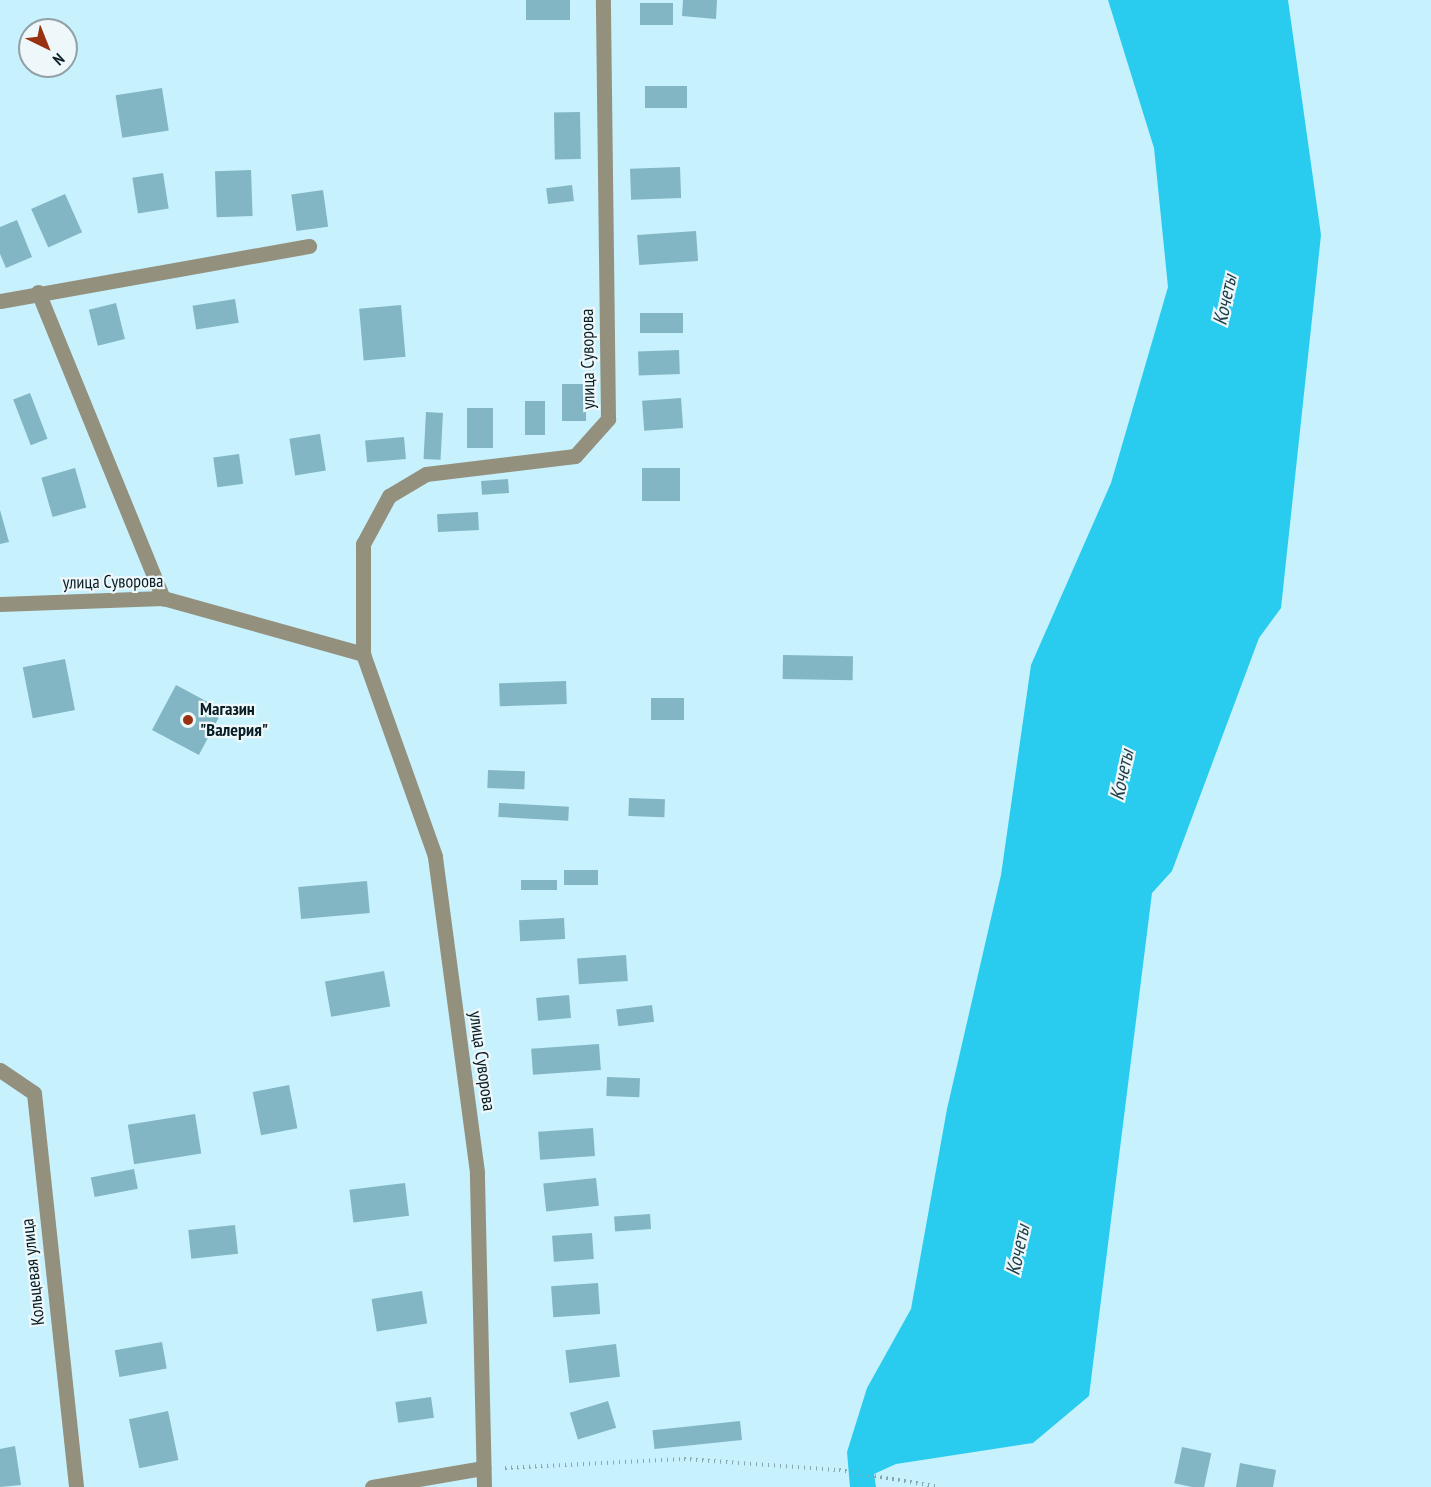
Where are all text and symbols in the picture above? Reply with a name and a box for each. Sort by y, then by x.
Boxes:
north arrow [18,18,78,78]
text: N [49,49,69,70]
water label: Кочеты [1208,273,1242,327]
street label: улица Суворова [576,308,600,410]
street label: улица Суворова [62,570,164,594]
place label: Магазин "Валерия" [200,699,268,742]
marker: Магазин "Валерия" [181,713,195,727]
water label: Кочеты [1105,748,1139,802]
street label: улица Суворова [464,1010,500,1112]
street label: Кольцевая улица [17,1217,49,1327]
water label: Кочеты [1001,1223,1035,1277]

